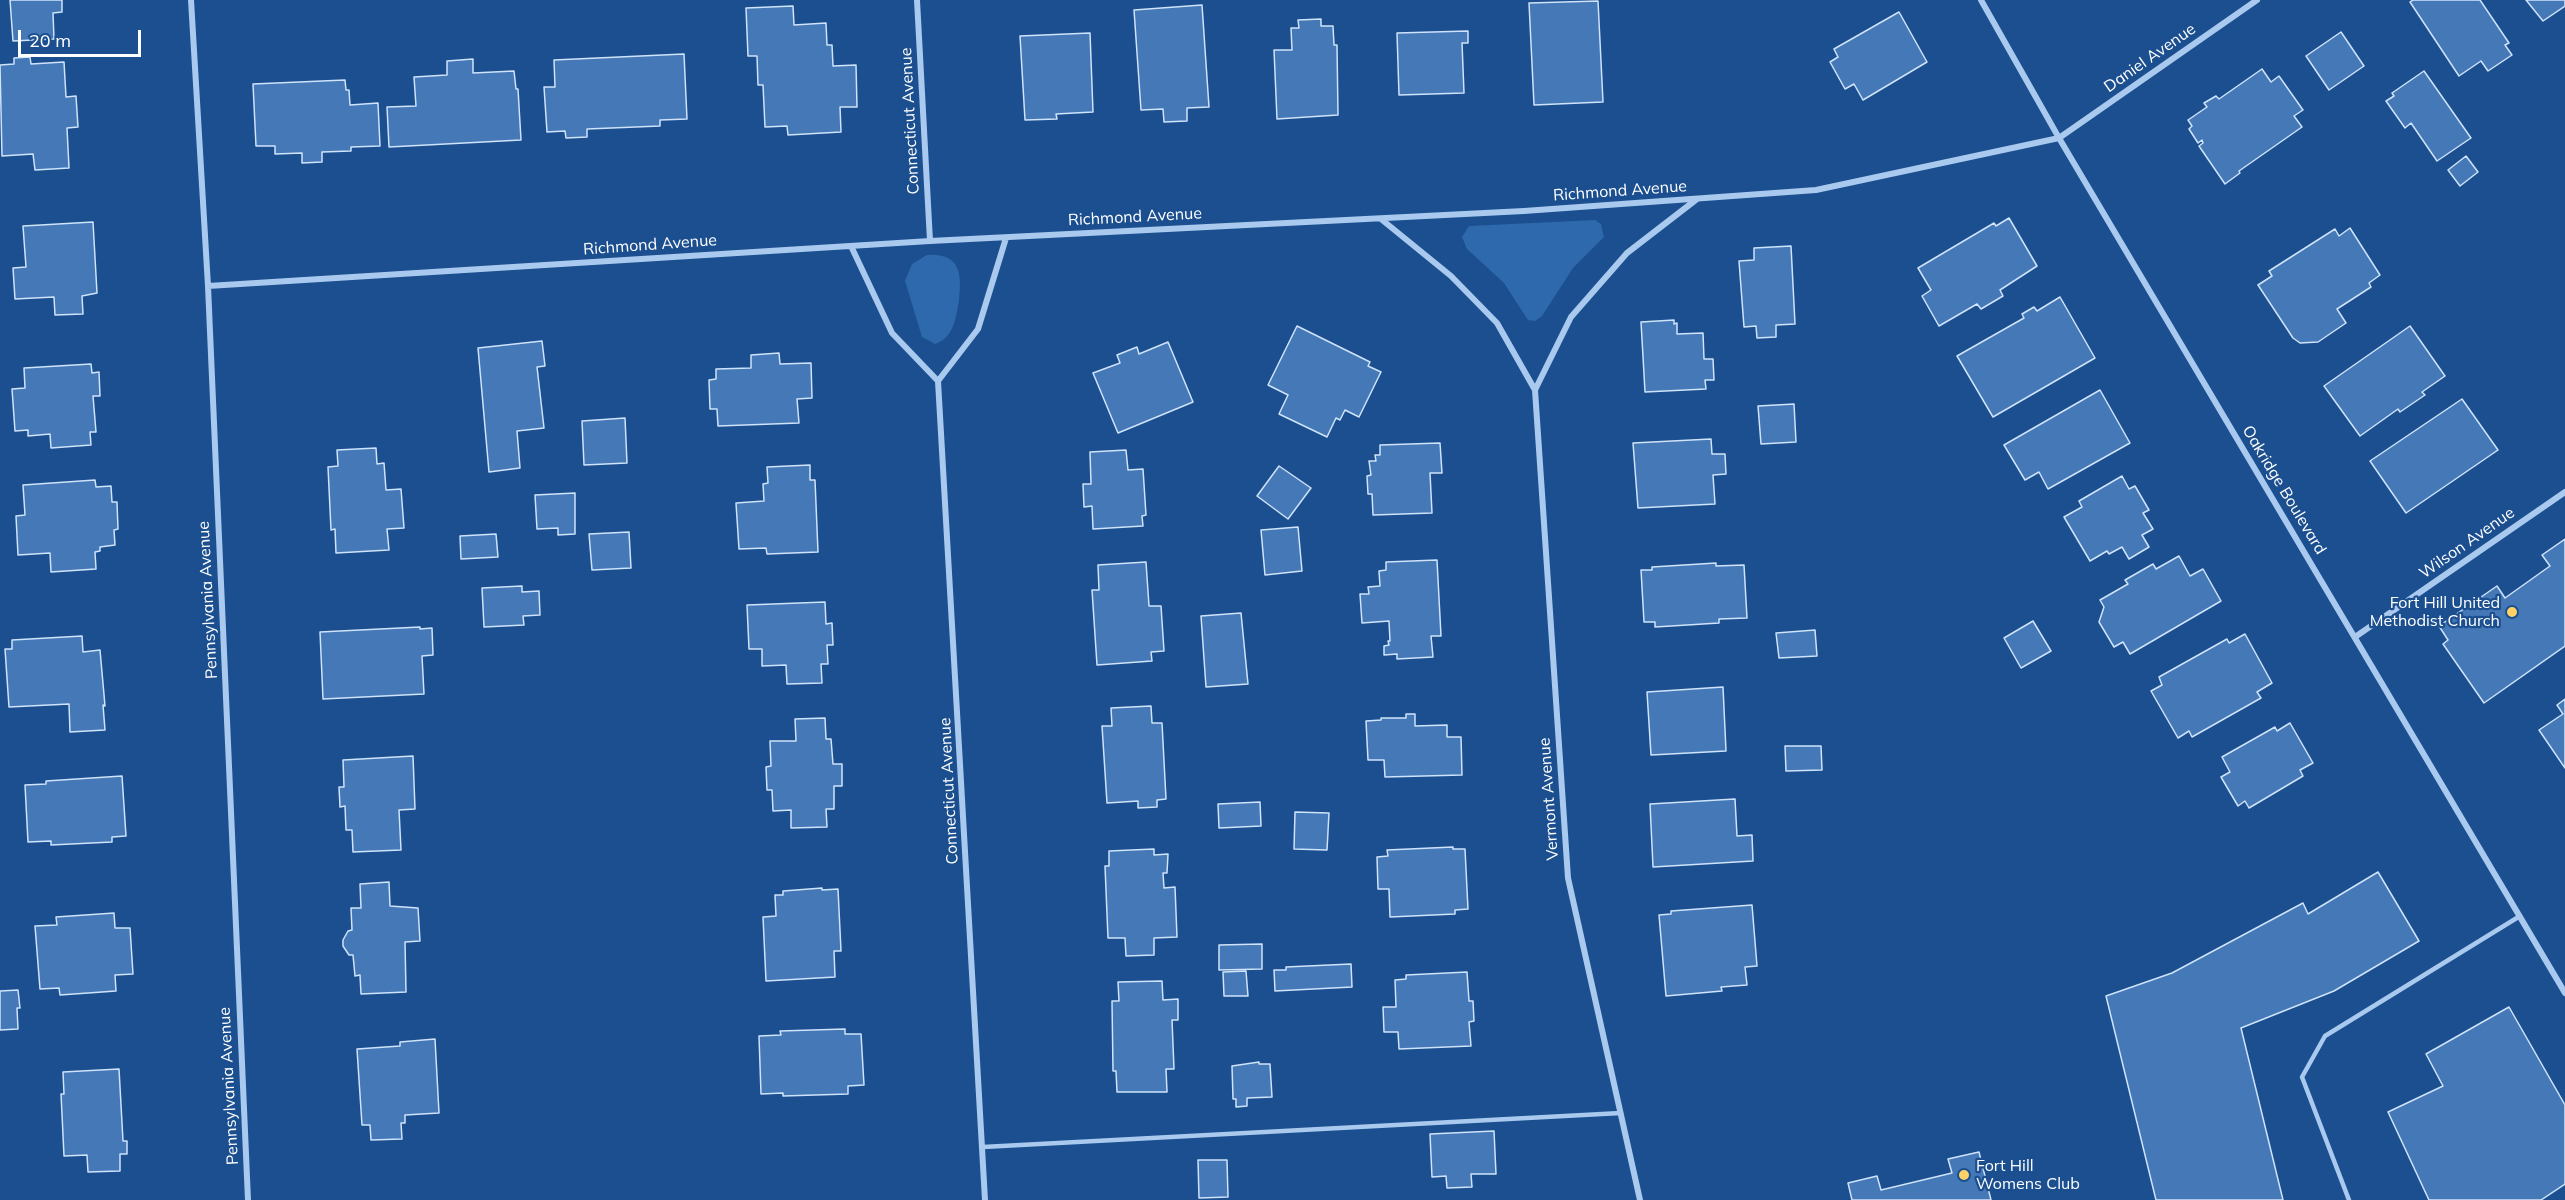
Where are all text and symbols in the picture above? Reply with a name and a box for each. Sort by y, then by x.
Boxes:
scale bar [21,18,144,56]
street label: Daniel Avenue [2101,19,2199,97]
text: 20 m [29,29,71,52]
street label: Connecticut Avenue [897,47,923,195]
street label: Richmond Avenue [1552,177,1688,205]
street label: Richmond Avenue [1067,204,1203,230]
street label: Richmond Avenue [582,231,718,259]
street label: Oakridge Boulevard [2238,422,2330,558]
street label: Wilson Avenue [2416,503,2518,583]
street label: Pennsylvania Avenue [194,520,222,680]
place label: Fort Hill United Methodist Church [2370,593,2500,631]
marker: Fort Hill United Methodist Church [2505,605,2519,619]
street label: Connecticut Avenue [936,717,962,865]
street label: Vermont Avenue [1535,737,1563,861]
street label: Pennsylvania Avenue [215,1006,243,1166]
place label: Fort Hill Womens Club [1976,1156,2080,1194]
marker: Fort Hill Womens Club [1957,1168,1971,1182]

